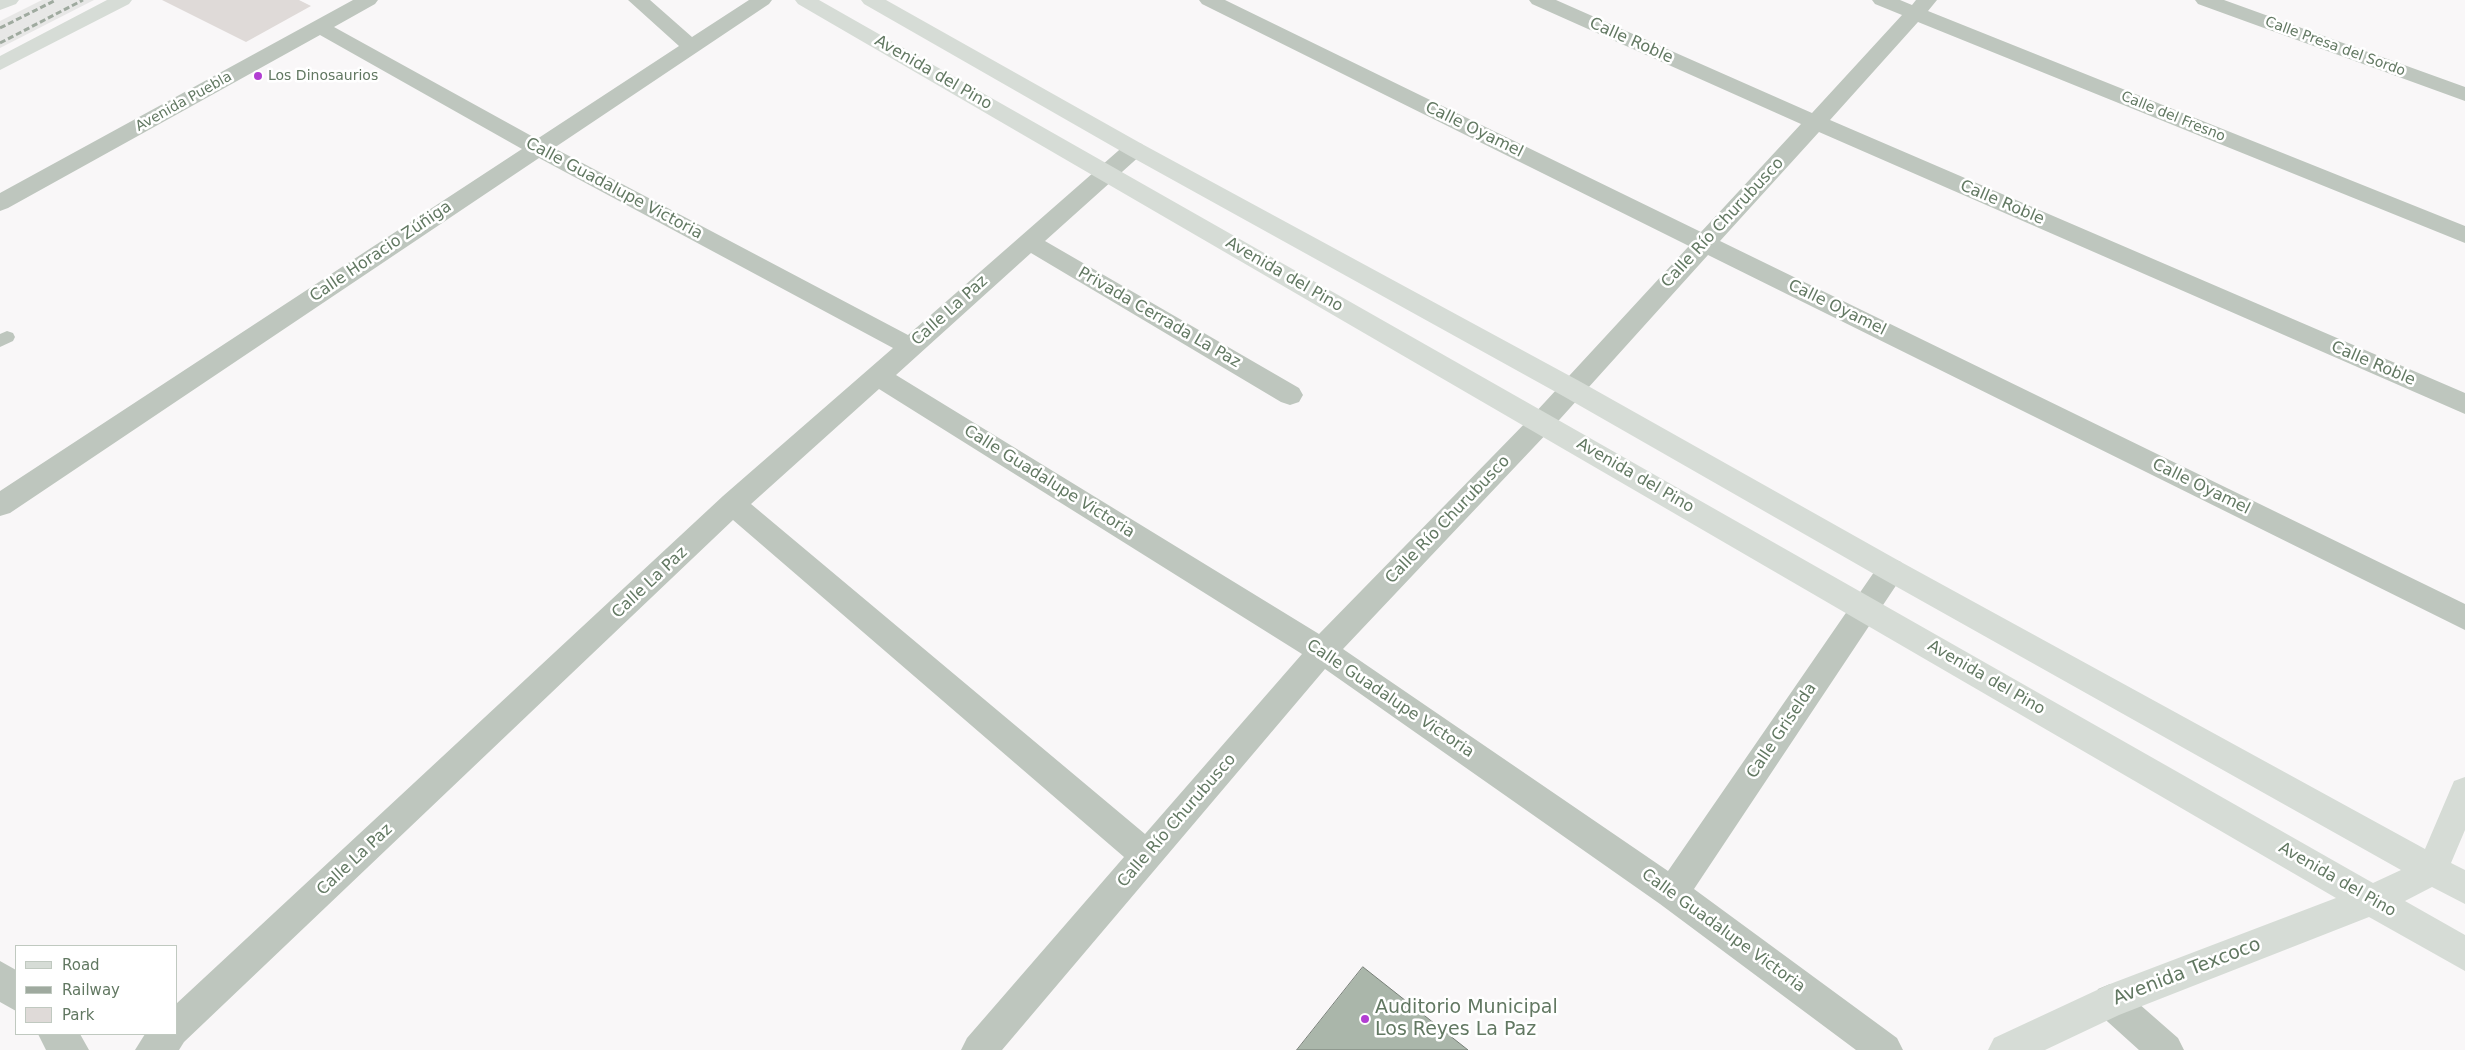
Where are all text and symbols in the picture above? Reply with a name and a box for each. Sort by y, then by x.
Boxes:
street label: Calle Roble [1586,14,1676,68]
street label: Calle Presa del Sordo [2263,14,2407,80]
street label: Avenida del Pino [871,32,995,114]
place label: Los Dinosaurios [268,68,378,84]
street label: Avenida Puebla [133,69,235,135]
marker: Los Dinosaurios [252,70,264,82]
street label: Calle del Fresno [2118,88,2228,146]
street label: Calle Oyamel [1422,98,1526,162]
street label: Calle Guadalupe Victoria [522,134,706,244]
street label: Calle Río Churubusco [1658,154,1788,292]
street label: Calle Roble [1957,177,2047,229]
street label: Calle Horacio Zúñiga [307,197,455,307]
street label: Avenida del Pino [1222,234,1346,316]
street label: Privada Cerrada La Paz [1074,264,1244,372]
street label: Calle La Paz [908,272,992,350]
street label: Calle Oyamel [1785,276,1889,340]
street label: Calle Roble [2328,338,2418,390]
street label: Calle Guadalupe Victoria [960,422,1138,542]
street label: Avenida del Pino [1573,435,1697,517]
street label: Calle Río Churubusco [1382,452,1514,588]
street label: Calle Oyamel [2149,455,2253,519]
street label: Calle La Paz [608,543,692,623]
street label: Calle Guadalupe Victoria [1303,636,1477,762]
street label: Avenida del Pino [1924,637,2048,719]
street label: Calle Griselda [1743,680,1821,782]
street label: Calle Río Churubusco [1114,750,1240,892]
street label: Calle La Paz [313,820,397,900]
street label: Avenida del Pino [2275,839,2399,921]
street label: Calle Guadalupe Victoria [1637,865,1809,997]
street label: Avenida Texcoco [2110,933,2264,1011]
legend [15,945,178,1035]
text: Road [62,956,100,974]
text: Railway [62,981,120,999]
place label: Auditorio Municipal Los Reyes La Paz [1375,997,1558,1041]
text: Park [62,1006,94,1024]
marker: Auditorio Municipal Los Reyes La Paz [1359,1013,1371,1025]

